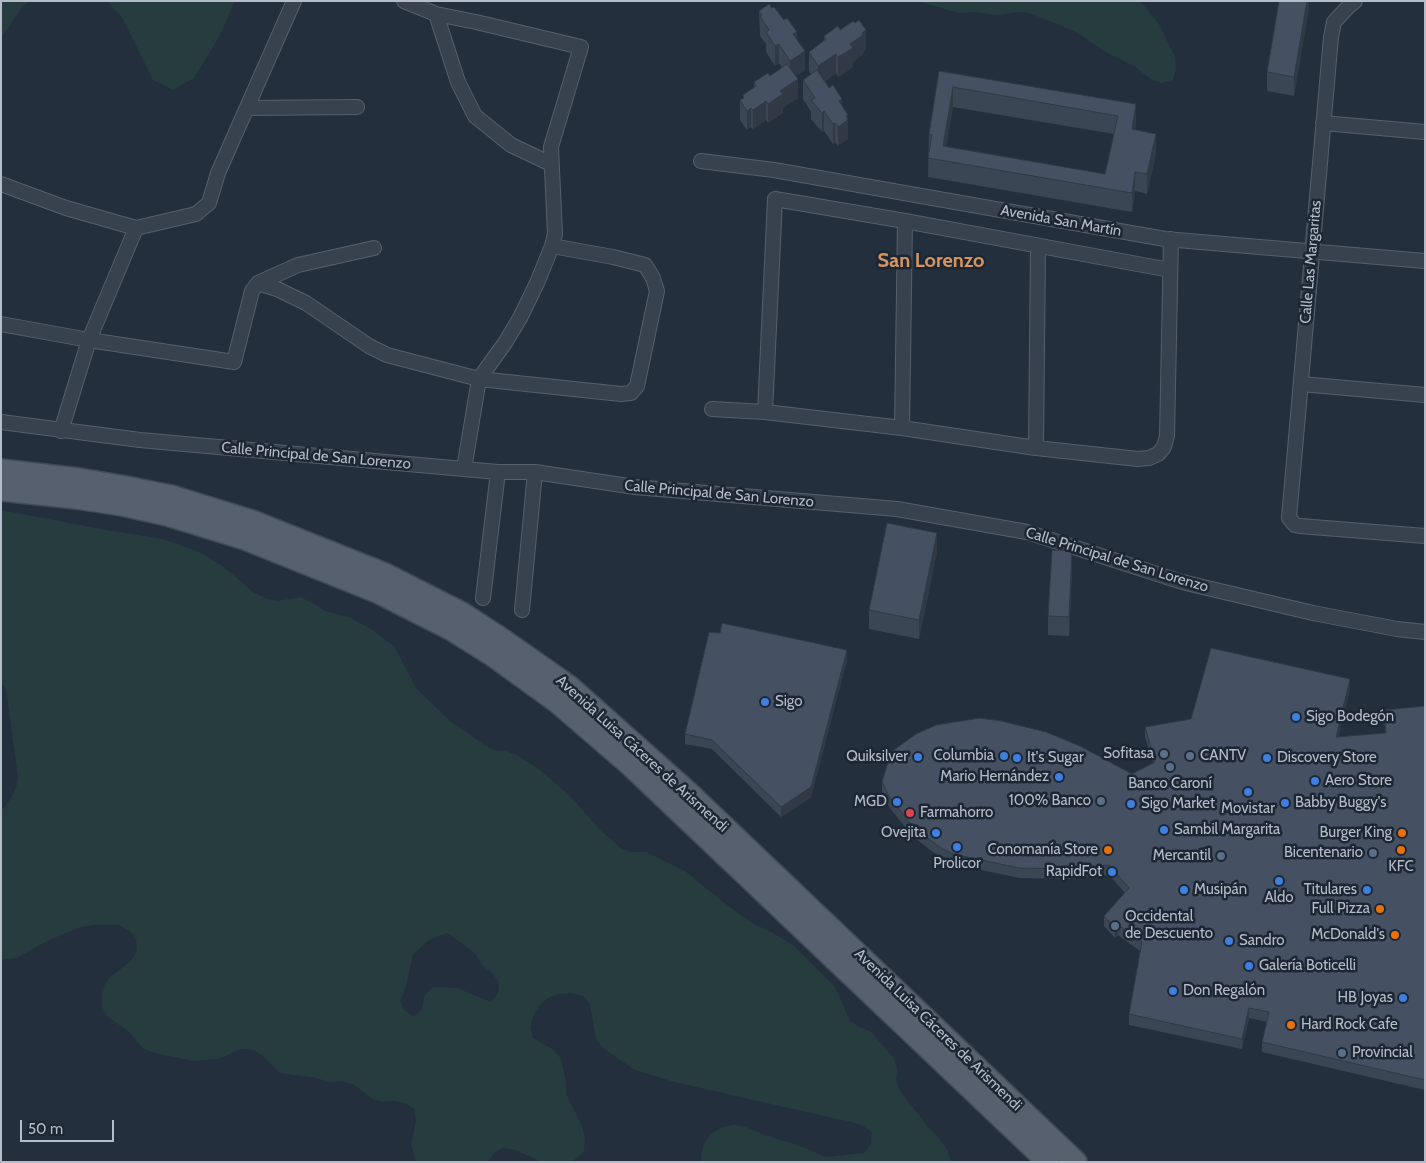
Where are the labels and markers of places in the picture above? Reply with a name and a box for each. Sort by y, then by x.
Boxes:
place label: Sigo [775,693,803,711]
marker: Sigo [759,696,771,708]
place label: Sigo Bodegón [1306,708,1394,726]
marker: Sigo Bodegón [1290,711,1302,723]
place label: Sofitasa [1103,745,1154,763]
place label: Columbia [933,747,994,765]
place label: CANTV [1200,747,1246,765]
place label: Quiksilver [846,748,908,766]
marker: Sofitasa [1158,748,1170,760]
place label: It's Sugar [1027,749,1084,767]
place label: Discovery Store [1277,749,1377,767]
marker: Columbia [998,750,1010,762]
marker: CANTV [1184,750,1196,762]
marker: Quiksilver [912,751,924,763]
marker: It's Sugar [1011,752,1023,764]
marker: Discovery Store [1261,752,1273,764]
marker: Banco Caroní [1164,761,1176,773]
place label: Mario Hernández [940,768,1049,786]
marker: Mario Hernández [1053,771,1065,783]
place label: Aero Store [1325,772,1392,790]
place label: Banco Caroní [1128,775,1212,793]
marker: Aero Store [1309,775,1321,787]
marker: Movistar [1242,786,1254,798]
place label: 100% Banco [1009,792,1091,810]
place label: MGD [854,793,887,811]
place label: Babby Buggy's [1295,794,1386,812]
marker: 100% Banco [1095,795,1107,807]
place label: Sigo Market [1141,795,1215,813]
marker: MGD [891,796,903,808]
marker: Babby Buggy's [1279,797,1291,809]
marker: Sigo Market [1125,798,1137,810]
place label: Movistar [1221,800,1275,818]
place label: Farmahorro [920,804,993,822]
marker: Farmahorro [904,807,916,819]
place label: Sambil Margarita [1174,821,1280,839]
place label: Ovejita [881,824,926,842]
marker: Sambil Margarita [1158,824,1170,836]
place label: Burger King [1319,824,1392,842]
marker: Ovejita [930,827,942,839]
marker: Burger King [1396,827,1408,839]
marker: Prolicor [951,841,963,853]
place label: Conomanía Store [988,841,1098,859]
marker: Conomanía Store [1102,844,1114,856]
place label: Bicentenario [1284,844,1363,862]
marker: KFC [1395,844,1407,856]
place label: Mercantil [1153,847,1211,865]
marker: Bicentenario [1367,847,1379,859]
marker: Mercantil [1215,850,1227,862]
place label: Prolicor [933,855,981,873]
place label: KFC [1388,858,1414,876]
place label: RapidFot [1046,863,1102,881]
marker: RapidFot [1106,866,1118,878]
marker: Aldo [1273,875,1285,887]
place label: Musipán [1194,881,1247,899]
place label: Titulares [1304,881,1357,899]
marker: Musipán [1178,884,1190,896]
marker: Titulares [1361,884,1373,896]
place label: Aldo [1264,889,1294,907]
place label: Full Pizza [1311,900,1370,918]
marker: Full Pizza [1374,903,1386,915]
place label: Occidental de Descuento [1125,908,1213,943]
marker: Occidental de Descuento [1109,920,1121,932]
place label: McDonald's [1311,926,1385,944]
marker: McDonald's [1389,929,1401,941]
place label: Sandro [1239,932,1284,950]
marker: Sandro [1223,935,1235,947]
place label: Galería Boticelli [1259,957,1356,975]
marker: Galería Boticelli [1243,960,1255,972]
place label: Don Regalón [1183,982,1265,1000]
marker: Don Regalón [1167,985,1179,997]
place label: HB Joyas [1337,989,1393,1007]
marker: HB Joyas [1397,992,1409,1004]
place label: Hard Rock Cafe [1301,1016,1398,1034]
marker: Hard Rock Cafe [1285,1019,1297,1031]
place label: Provincial [1352,1044,1413,1062]
marker: Provincial [1336,1047,1348,1059]

